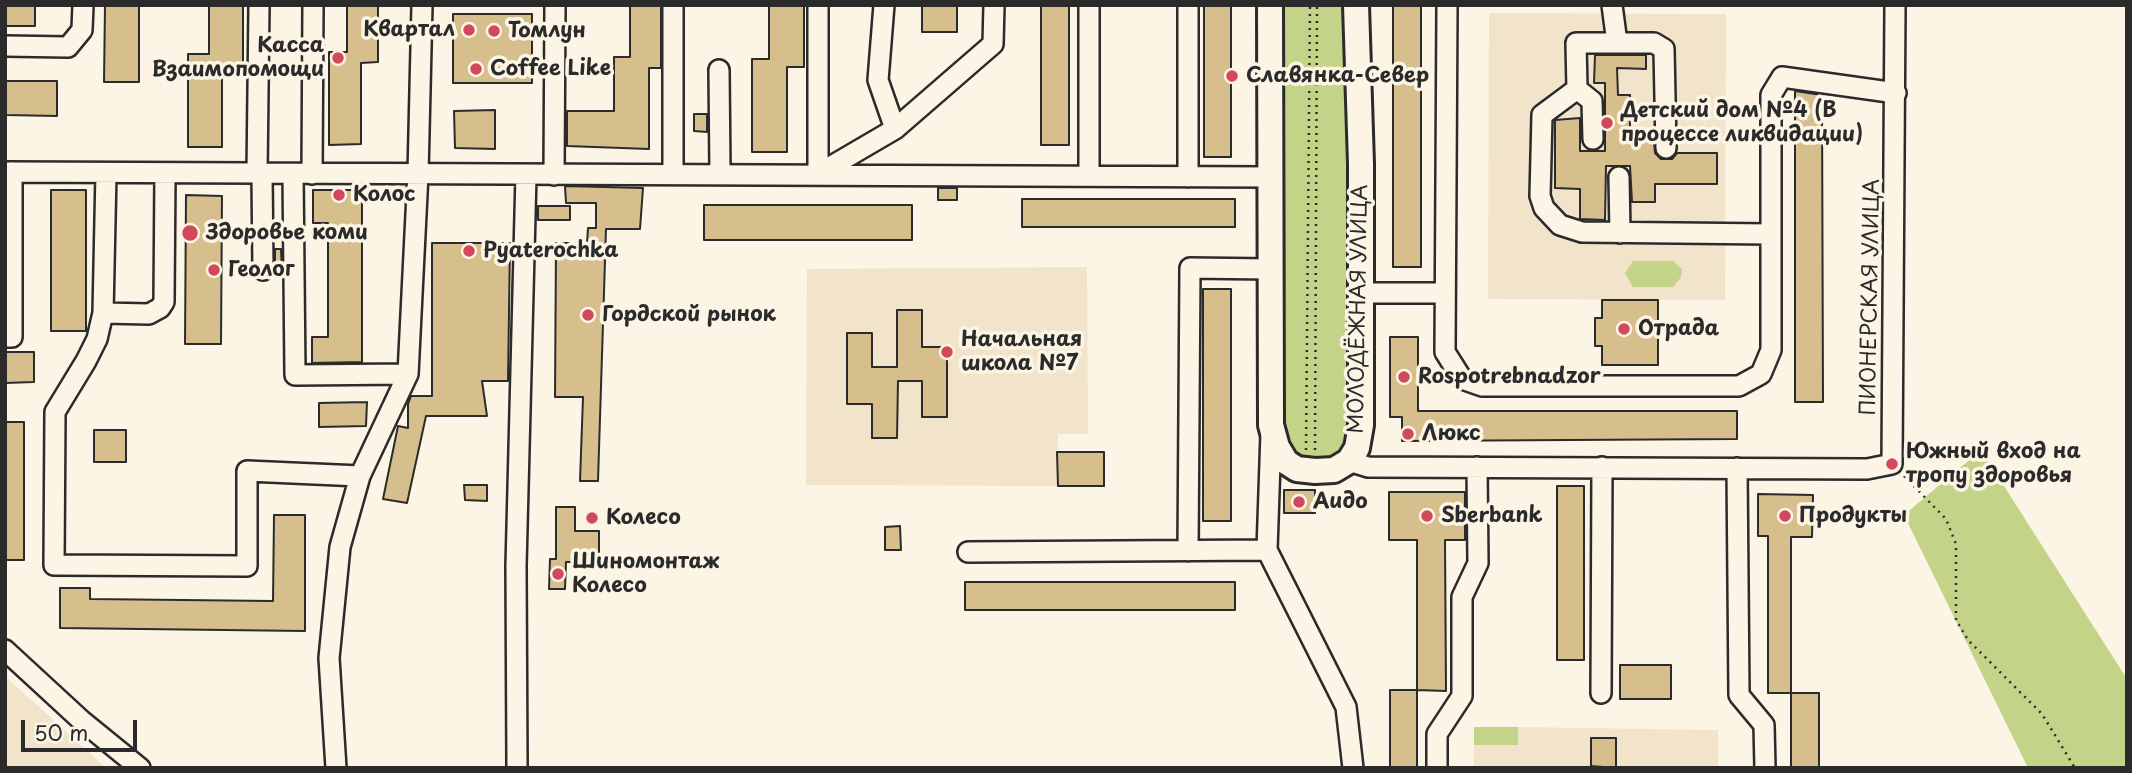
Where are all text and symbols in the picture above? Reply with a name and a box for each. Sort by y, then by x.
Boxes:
place label: Квартал [363,17,455,43]
place label: Томлун [508,18,586,44]
marker: Квартал [461,22,477,38]
marker: Томлун [486,23,502,39]
place label: Касса Взаимопомощи [152,33,324,83]
marker: Касса Взаимопомощи [330,50,346,66]
place label: Coffee Like [490,56,611,82]
marker: Coffee Like [468,61,484,77]
place label: Славянка-Север [1246,63,1429,89]
marker: Славянка-Север [1224,68,1240,84]
place label: Детский дом №4 (В процессе ликвидации) [1621,98,1863,148]
marker: Детский дом №4 (В процессе ликвидации) [1599,115,1615,131]
street label: ПИОНЕРСКАЯ УЛИЦА [1856,179,1886,415]
place label: Колос [353,182,416,208]
street label: МОЛОДЁЖНАЯ УЛИЦА [1344,184,1374,434]
marker: Колос [331,187,347,203]
place label: Здоровье коми [206,220,368,246]
marker: Здоровье коми [180,223,200,243]
place label: Pyaterochka [483,238,618,264]
marker: Pyaterochka [461,243,477,259]
place label: Геолог [228,257,294,283]
marker: Геолог [206,262,222,278]
place label: Гордской рынок [602,302,776,328]
marker: Гордской рынок [580,307,596,323]
place label: Отрада [1638,316,1719,342]
marker: Отрада [1616,321,1632,337]
place label: Начальная школа №7 [961,327,1082,377]
marker: Начальная школа №7 [939,344,955,360]
place label: Rospotrebnadzor [1418,364,1601,390]
marker: Rospotrebnadzor [1396,369,1412,385]
place label: Люкс [1422,421,1481,447]
marker: Люкс [1400,426,1416,442]
place label: Южный вход на тропу здоровья [1906,439,2081,489]
marker: Южный вход на тропу здоровья [1884,456,1900,472]
place label: Аидо [1313,489,1368,515]
marker: Аидо [1291,494,1307,510]
place label: Sberbank [1441,503,1543,529]
place label: Продукты [1799,503,1907,529]
place label: Колесо [606,505,681,531]
marker: Sberbank [1419,508,1435,524]
marker: Продукты [1777,508,1793,524]
marker: Колесо [584,510,600,526]
place label: Шиномонтаж Колесо [572,549,719,599]
marker: Шиномонтаж Колесо [550,566,566,582]
scale bar [24,706,140,750]
text: 50 m [34,716,88,748]

